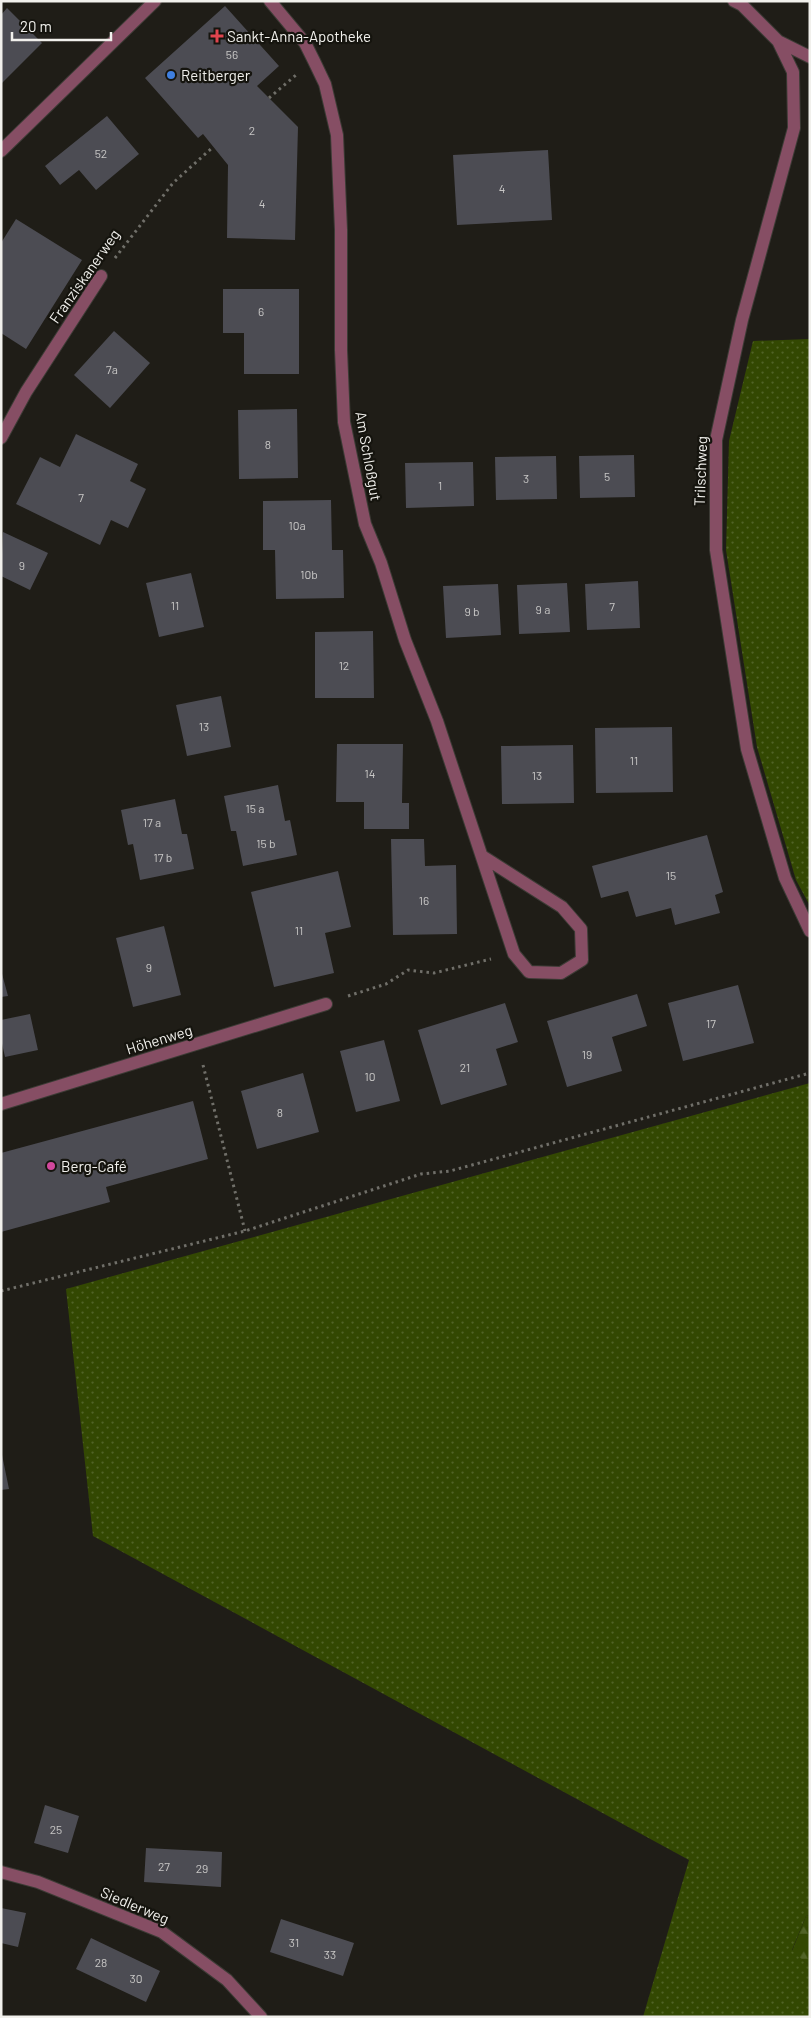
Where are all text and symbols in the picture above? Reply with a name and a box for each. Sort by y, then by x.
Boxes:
scale bar [12,10,111,42]
text: 20 m [20,17,52,35]
place label: Sankt-Anna-Apotheke [227,27,371,45]
marker: Sankt-Anna-Apotheke [211,30,223,42]
house number: 56 [226,47,238,61]
place label: Reitberger [181,66,251,84]
marker: Reitberger [165,69,177,81]
house number: 2 [249,123,255,137]
house number: 52 [95,146,107,160]
house number: 4 [499,181,505,195]
house number: 4 [259,196,265,210]
street label: Franziskanerweg [45,225,123,327]
house number: 6 [258,304,264,318]
house number: 7a [106,362,118,376]
street label: Am Schloßgut [352,410,386,502]
street label: Trilschweg [690,436,710,506]
house number: 8 [265,437,271,451]
house number: 5 [604,469,610,483]
house number: 3 [523,471,529,485]
house number: 1 [438,478,442,492]
house number: 7 [78,490,84,504]
house number: 10a [288,518,306,532]
house number: 9 [19,558,25,572]
house number: 10b [300,567,318,581]
house number: 11 [171,598,179,612]
house number: 7 [609,599,615,613]
house number: 9 a [536,602,550,616]
house number: 9 b [464,604,480,618]
house number: 12 [339,658,349,672]
house number: 13 [199,719,209,733]
house number: 11 [630,753,638,767]
house number: 14 [365,766,375,780]
house number: 13 [532,768,542,782]
house number: 15 a [246,801,264,815]
house number: 17 a [143,815,161,829]
house number: 15 b [256,836,276,850]
house number: 17 b [154,850,172,864]
house number: 15 [666,868,676,882]
house number: 16 [419,893,429,907]
house number: 11 [295,923,303,937]
house number: 9 [146,960,152,974]
house number: 17 [706,1016,716,1030]
street label: Höhenweg [124,1020,194,1058]
house number: 19 [582,1047,592,1061]
house number: 21 [460,1060,470,1074]
house number: 10 [365,1069,375,1083]
house number: 8 [277,1105,283,1119]
place label: Berg-Café [61,1157,127,1175]
marker: Berg-Café [45,1160,57,1172]
house number: 25 [50,1822,62,1836]
house number: 27 [158,1859,170,1873]
house number: 29 [196,1861,208,1875]
street label: Siedlerweg [98,1883,172,1927]
house number: 31 [289,1935,299,1949]
house number: 33 [324,1947,336,1961]
house number: 28 [95,1955,107,1969]
house number: 30 [130,1971,142,1985]

